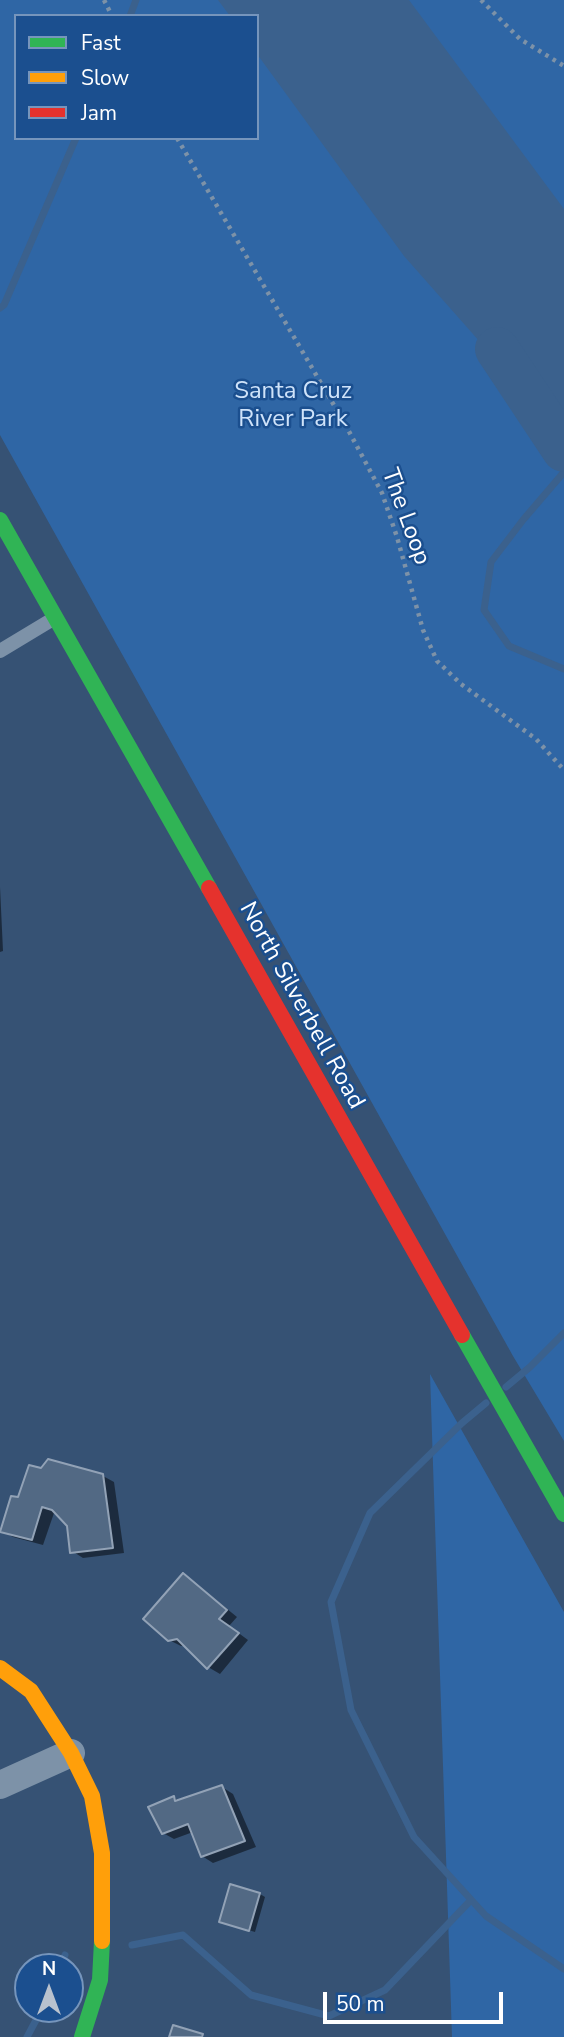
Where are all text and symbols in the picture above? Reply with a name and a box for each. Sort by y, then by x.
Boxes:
legend [14,14,259,140]
text: Fast [81,29,121,57]
text: Slow [81,64,129,92]
text: Jam [81,99,117,127]
park label: Santa Cruz River Park [234,378,352,434]
street label: The Loop [374,465,436,569]
street label: North Silverbell Road [232,897,370,1115]
north arrow [14,1953,84,2023]
text: N [42,1956,56,1982]
scale bar [326,1978,506,2022]
text: 50 m [336,1990,385,2018]

